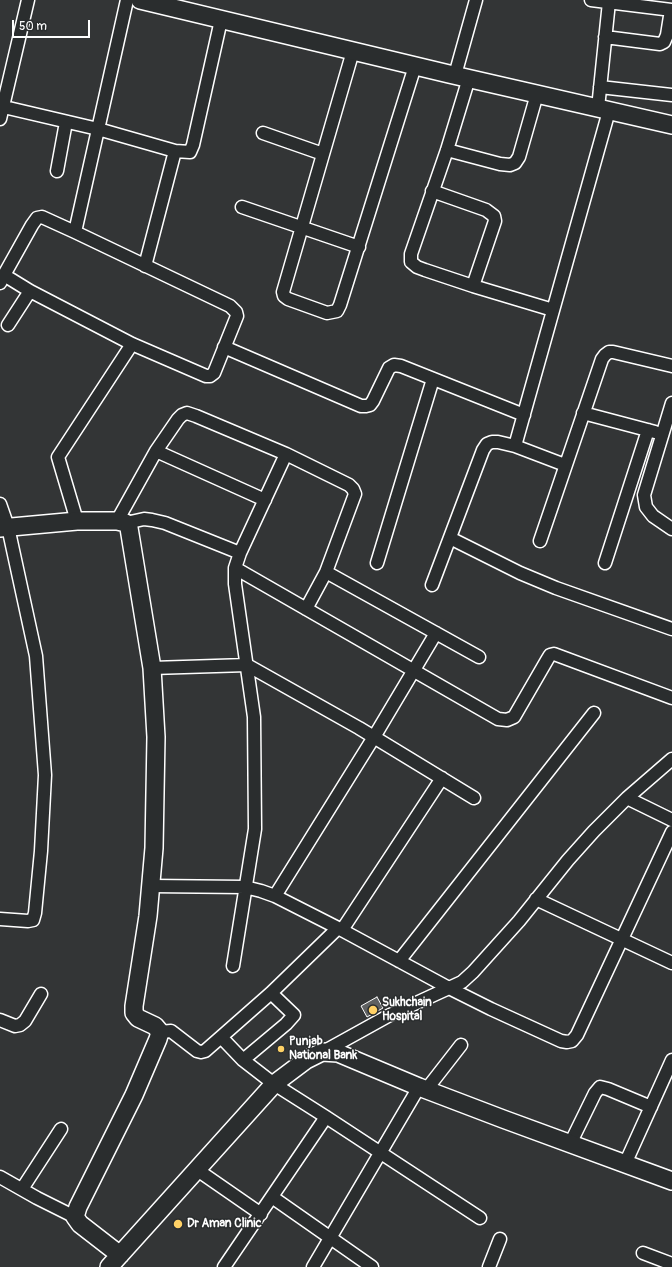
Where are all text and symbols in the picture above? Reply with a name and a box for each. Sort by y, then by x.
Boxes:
scale bar [14,12,92,38]
text: 50 m [19,19,47,34]
place label: Sukhchain Hospital [382,996,432,1024]
marker: Sukhchain Hospital [367,1004,379,1016]
place label: Punjab National Bank [289,1035,357,1063]
marker: Punjab National Bank [276,1044,286,1054]
place label: Dr Aman Clinic [187,1217,262,1231]
marker: Dr Aman Clinic [172,1218,184,1230]

